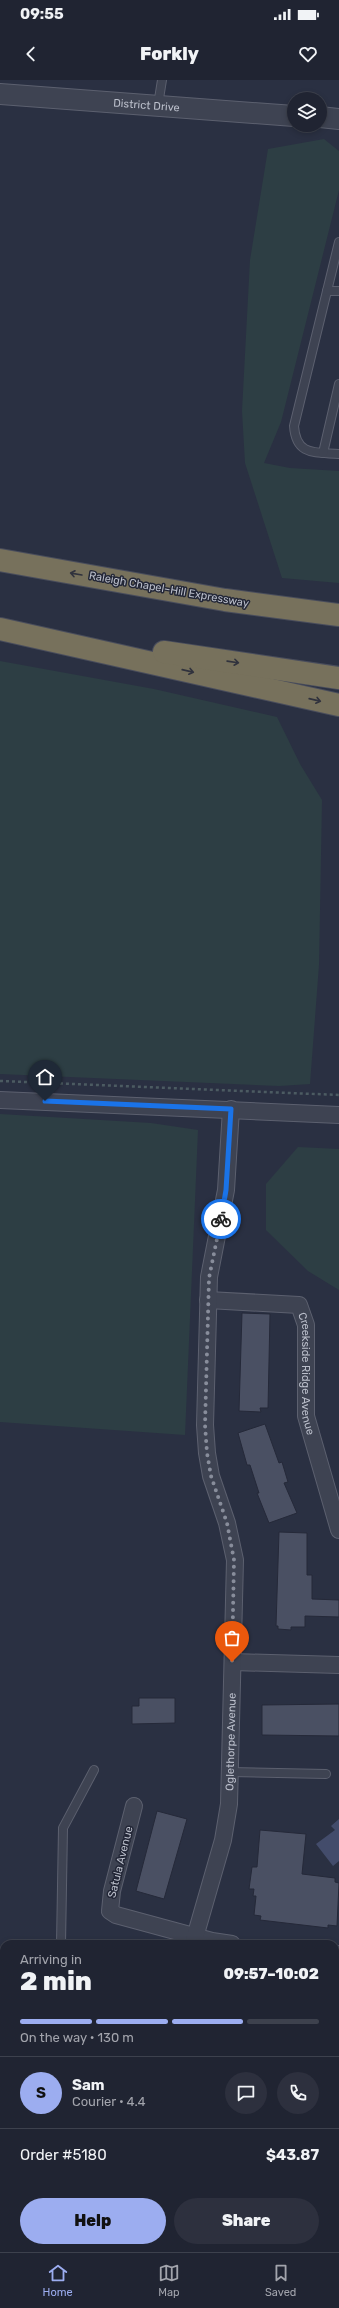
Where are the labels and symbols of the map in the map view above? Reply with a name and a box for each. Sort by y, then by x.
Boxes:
street label: District Drive [113,96,180,114]
street label: Raleigh Chapel–Hill Expressway [88,569,250,610]
one-way arrow [70,570,83,578]
one-way arrow [226,658,239,666]
one-way arrow [182,668,195,676]
one-way arrow [308,696,321,704]
pin [28,1060,62,1101]
courier [201,1199,241,1239]
street label: Creekside Ridge Avenue [295,1311,317,1436]
pin [215,1621,249,1662]
street label: Oglethorpe Avenue [223,1693,239,1791]
street label: Satula Avenue [105,1825,136,1899]

